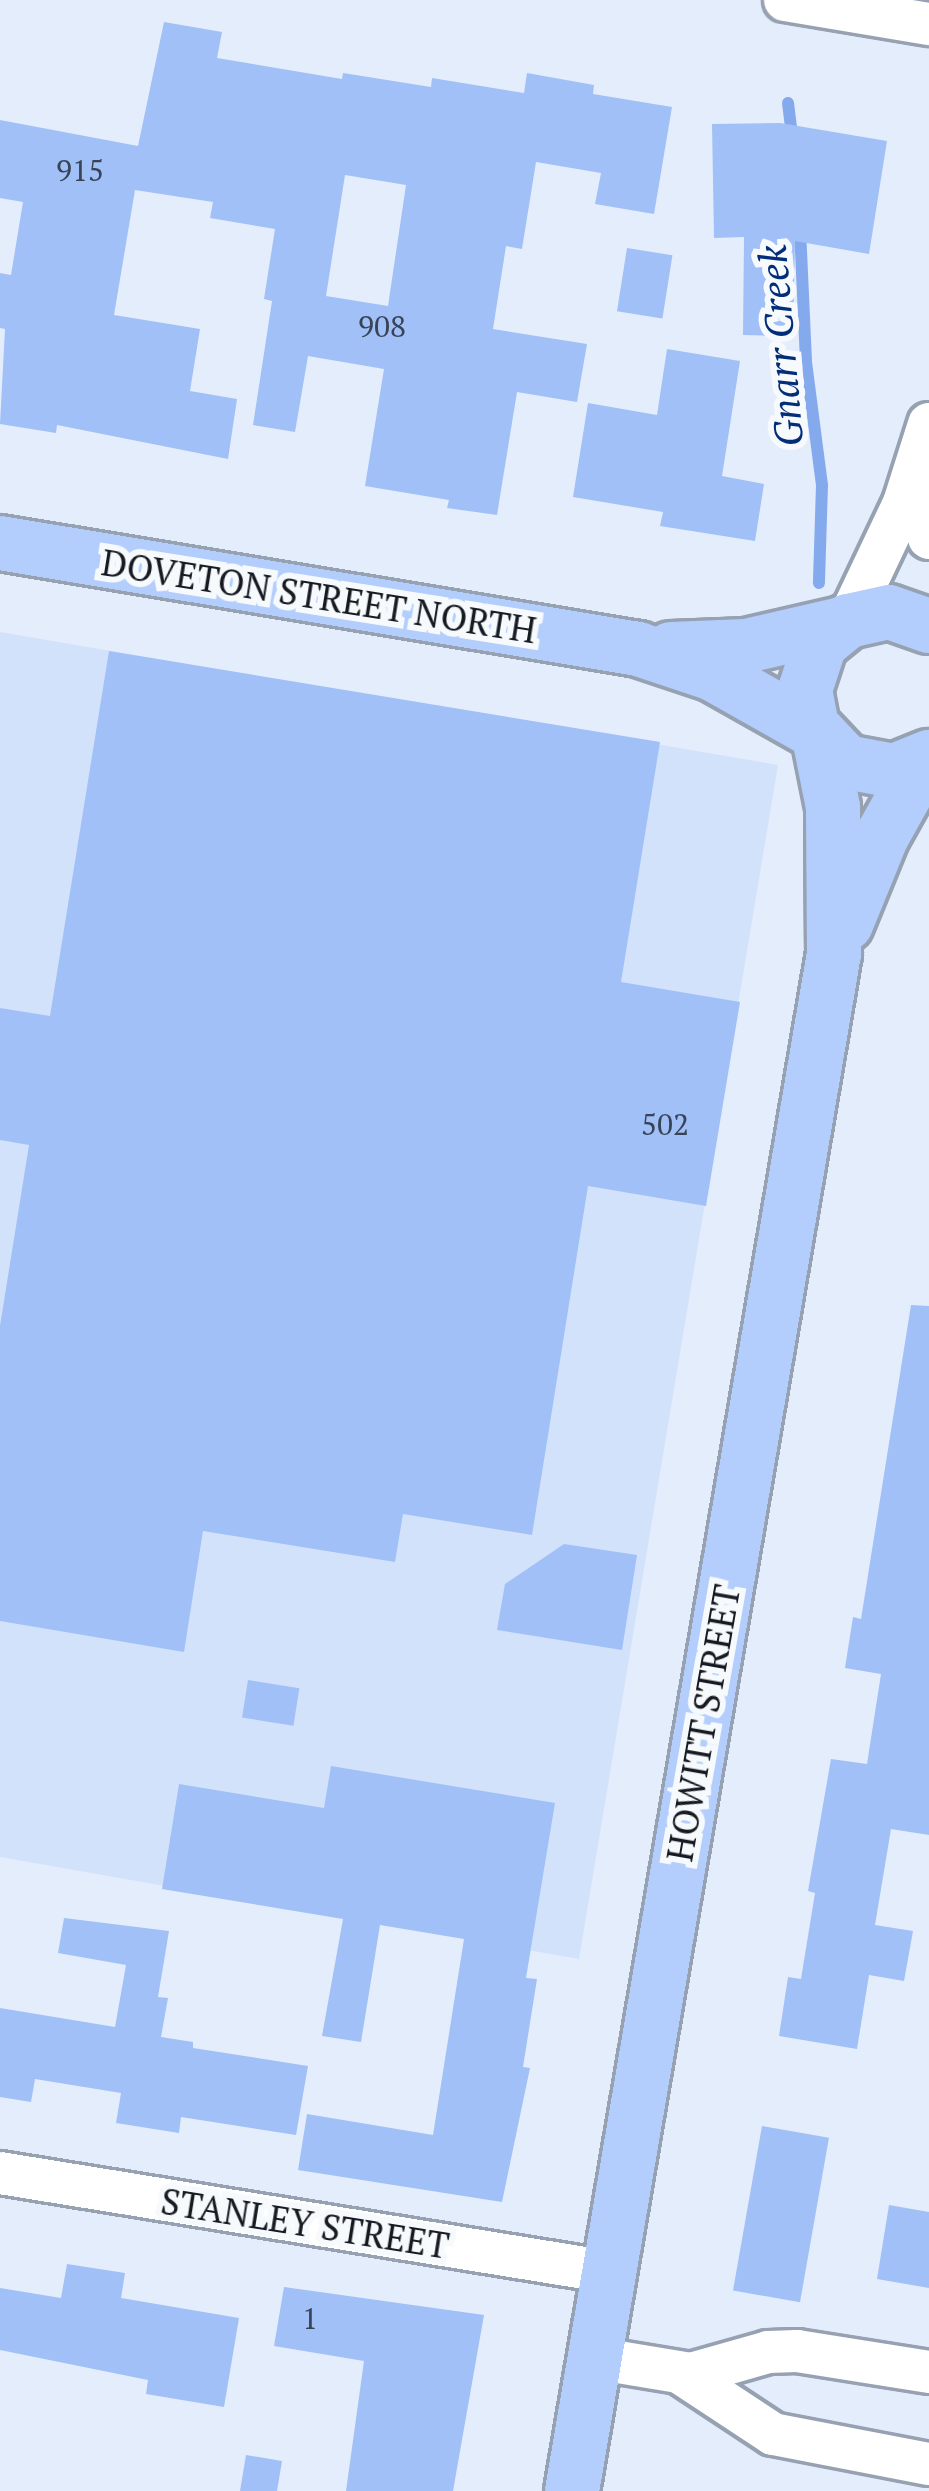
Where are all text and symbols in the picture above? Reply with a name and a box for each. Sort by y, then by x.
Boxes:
house number: 915 [56,152,104,188]
water label: Gnarr Creek [748,243,812,449]
house number: 908 [358,308,406,344]
street label: DOVETON STREET NORTH [99,540,539,652]
house number: 502 [641,1106,689,1142]
street label: HOWITT STREET [657,1581,749,1865]
street label: STANLEY STREET [158,2179,452,2267]
house number: 1 [302,2300,318,2336]

